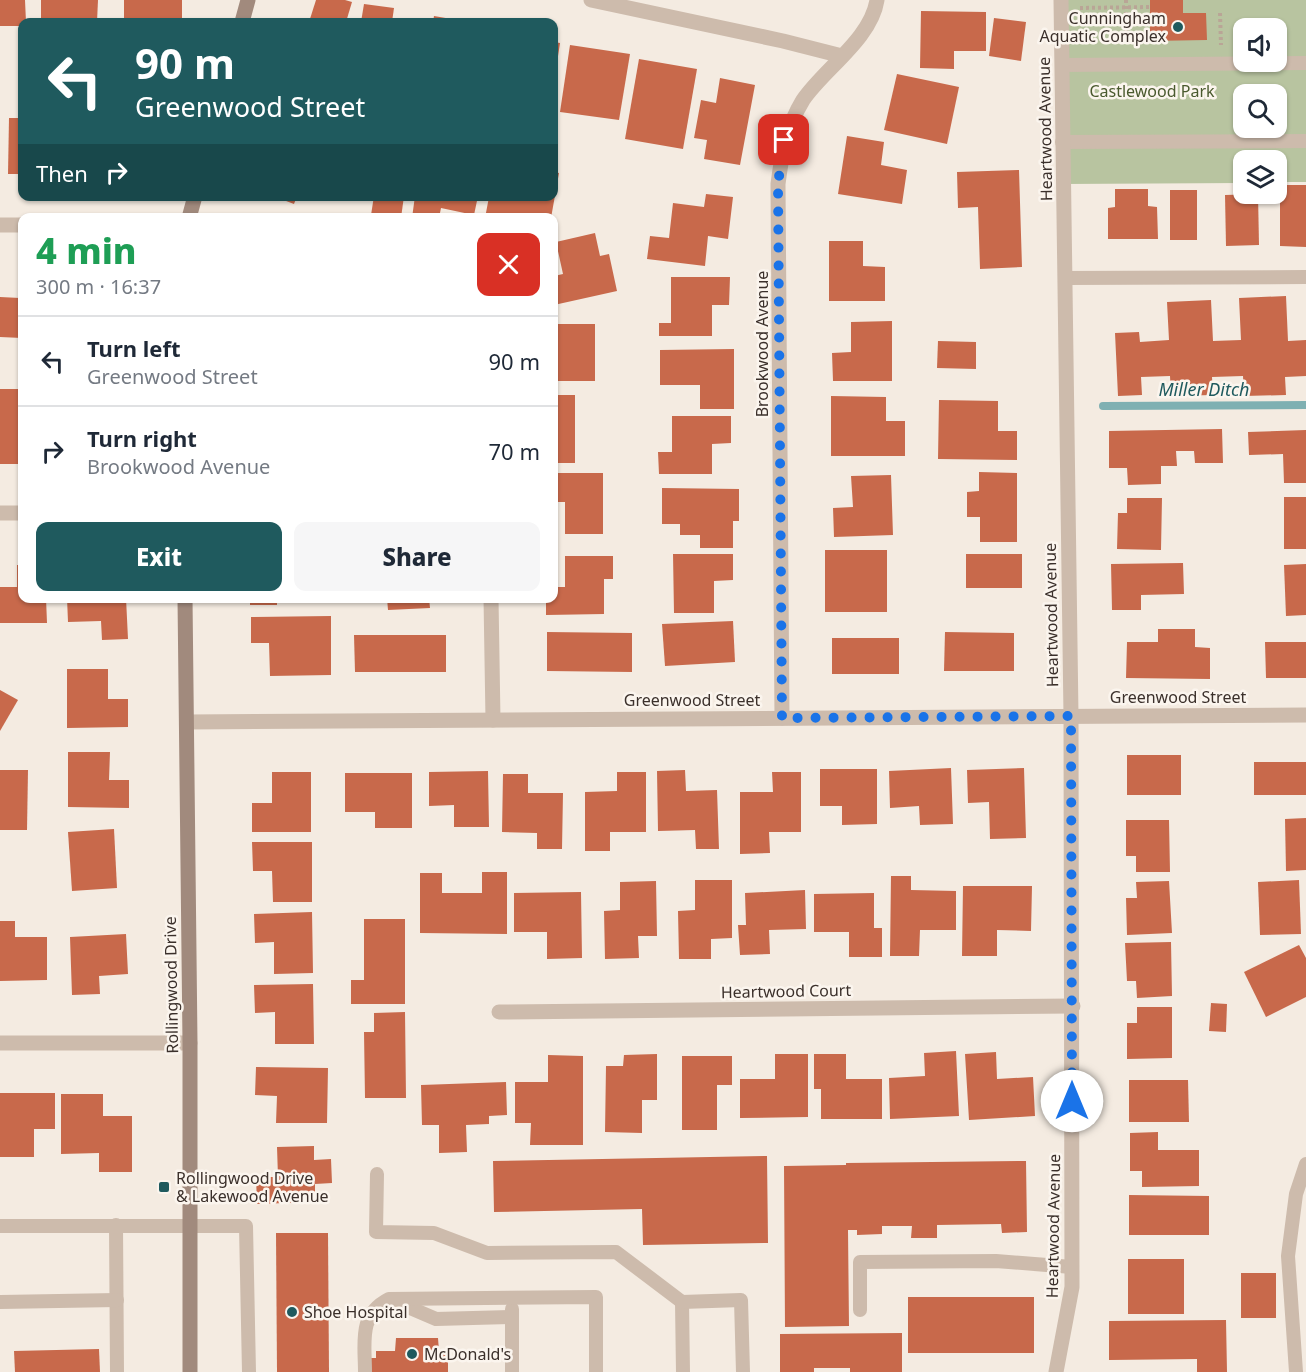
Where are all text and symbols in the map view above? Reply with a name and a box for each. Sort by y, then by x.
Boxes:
place label: Cunningham Aquatic Complex [1039,7,1167,47]
map controls [1233,18,1287,204]
button: sound [1233,18,1287,72]
marker: Cunningham Aquatic Complex [1171,20,1185,34]
text: 90 m [135,34,235,91]
icon: left [36,42,114,120]
street label: Heartwood Avenue [1033,57,1057,201]
park label: Castlewood Park [1089,80,1215,102]
button: search [1233,84,1287,138]
text: Greenwood Street [135,88,365,125]
pin [758,114,809,165]
icon: arrive [767,123,800,156]
button: layers [1233,150,1287,204]
icon: right [100,156,133,189]
text: Then [36,158,88,188]
text: 4 min [36,226,137,275]
button: close [477,233,540,296]
street label: Brookwood Avenue [751,271,773,417]
text: 300 m · 16:37 [36,273,161,300]
text: Turn left [87,333,181,363]
icon: left [36,345,69,378]
text: 90 m [489,346,540,376]
text: Greenwood Street [87,363,258,390]
water label: Miller Ditch [1158,377,1250,401]
text: Turn right [87,423,197,453]
icon: right [36,435,69,468]
text: 70 m [489,436,540,466]
text: Brookwood Avenue [87,453,270,480]
button: Exit [36,522,282,591]
button: Share [294,522,540,591]
street label: Heartwood Avenue [1039,543,1063,687]
street label: Greenwood Street [1110,686,1246,708]
street label: Greenwood Street [624,689,760,711]
street label: Rollingwood Drive [159,916,183,1054]
street label: Heartwood Court [721,979,852,1003]
position arrow [1040,1069,1104,1133]
street label: Heartwood Avenue [1041,1154,1065,1298]
place label: Rollingwood Drive & Lakewood Avenue [176,1167,329,1207]
marker: Rollingwood Drive & Lakewood Avenue [157,1180,171,1194]
place label: Shoe Hospital [304,1301,408,1323]
marker: Shoe Hospital [285,1305,299,1319]
place label: McDonald's [424,1343,511,1365]
marker: McDonald's [405,1347,419,1361]

